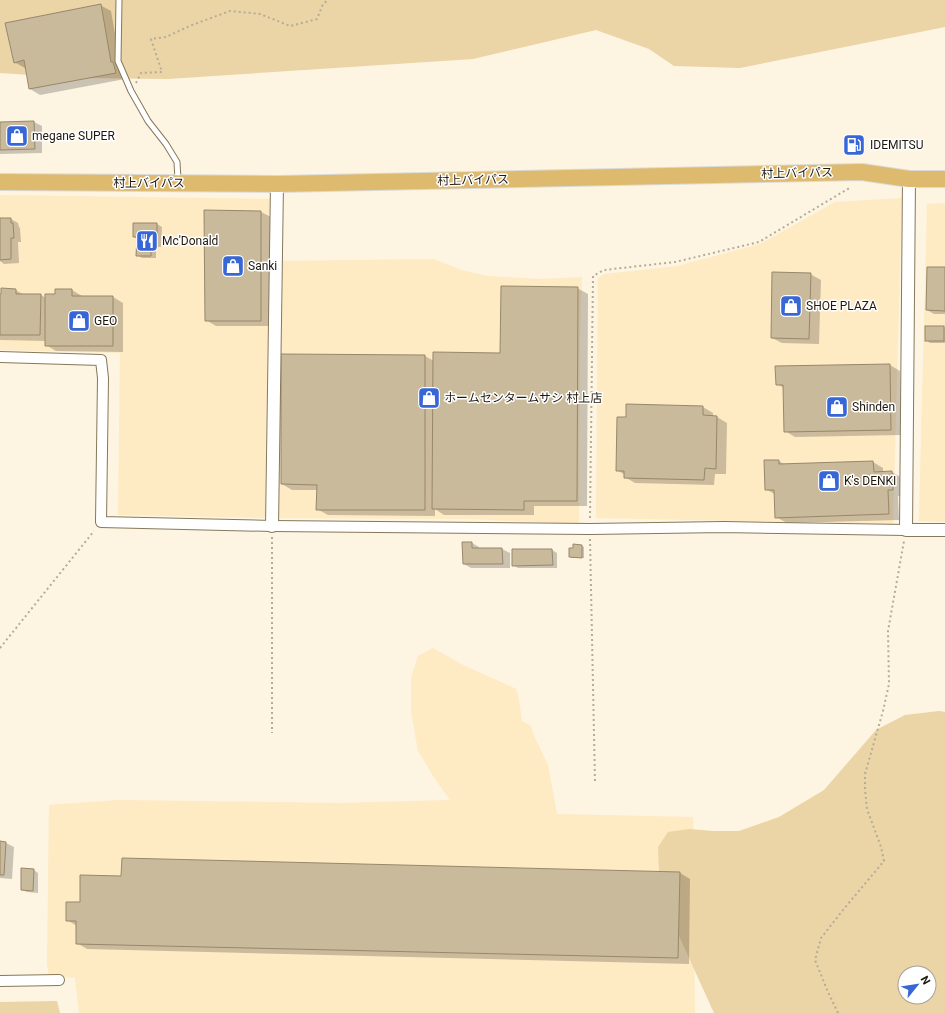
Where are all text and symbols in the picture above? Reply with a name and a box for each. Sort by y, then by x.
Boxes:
shop icon: megane SUPER [4,123,30,149]
place label: megane SUPER [32,129,115,143]
fuel station icon: IDEMITSU [841,132,867,158]
place label: IDEMITSU [870,138,924,152]
street label: 村上バイパス [761,165,833,181]
street label: 村上バイパス [437,172,509,188]
street label: 村上バイパス [113,176,185,190]
restaurant icon: Mc'Donald [134,228,160,254]
place label: Mc'Donald [162,234,218,248]
shop icon: Sanki [220,253,246,279]
place label: Sanki [248,259,277,273]
shop icon: SHOE PLAZA [778,293,804,319]
place label: SHOE PLAZA [806,299,877,313]
shop icon: GEO [66,308,92,334]
place label: GEO [94,314,117,328]
shop icon: ホームセンタームサシ 村上店 [416,385,442,411]
place label: ホームセンタームサシ 村上店 [444,391,602,405]
shop icon: Shinden [824,394,850,420]
place label: Shinden [852,400,895,414]
shop icon: K's DENKI [816,468,842,494]
place label: K's DENKI [844,474,896,488]
north arrow [897,965,937,1005]
text: N [918,974,933,987]

